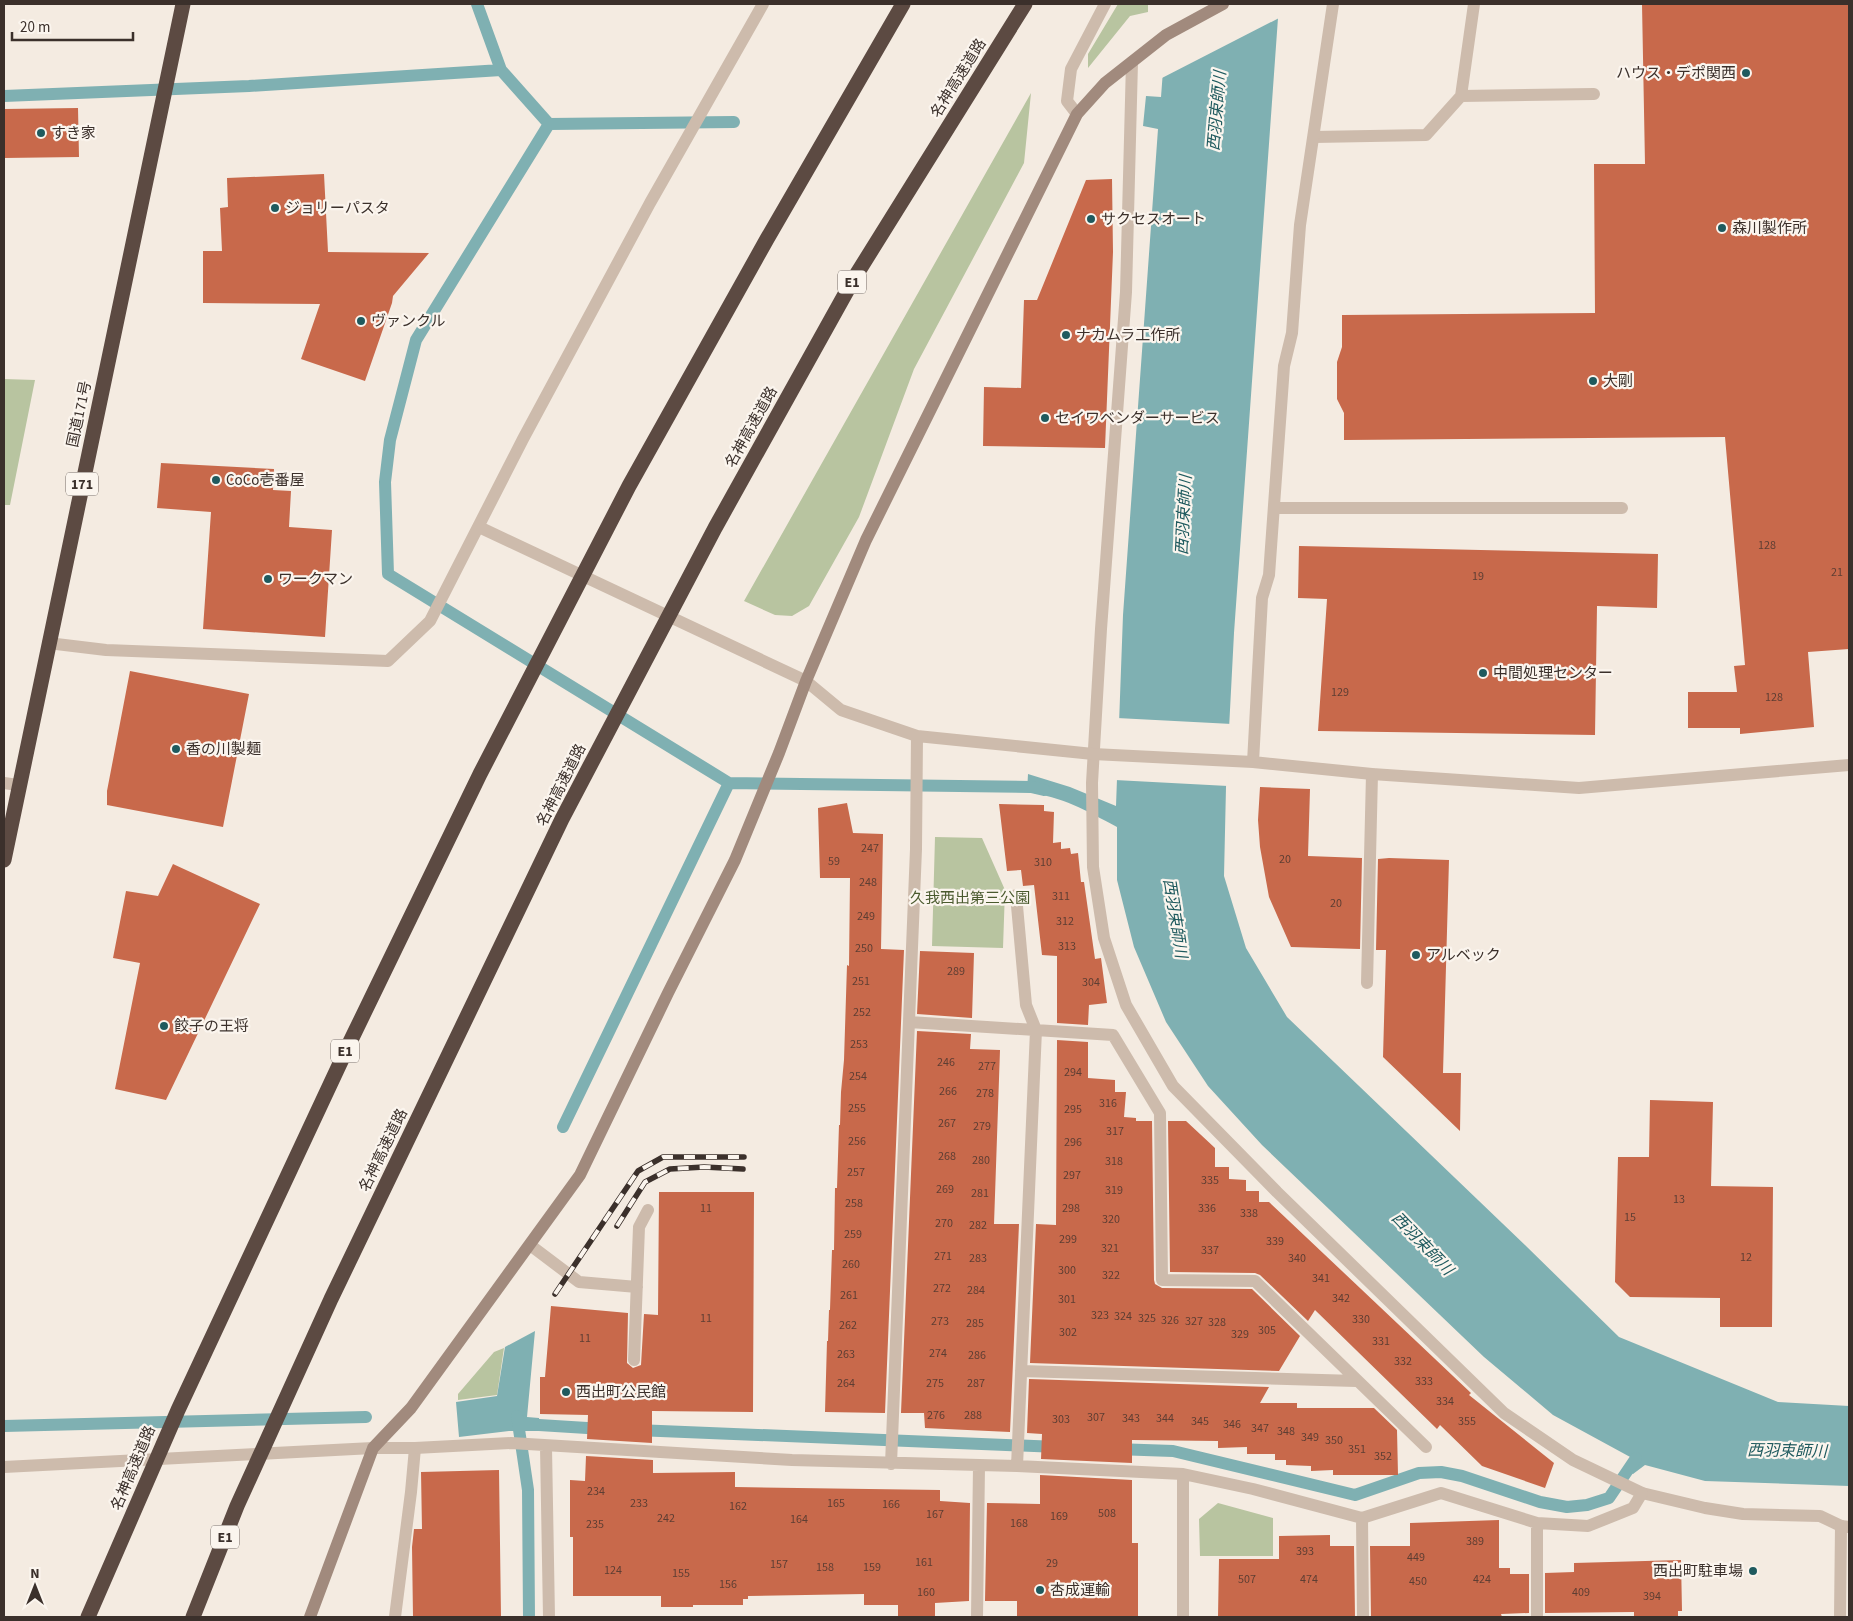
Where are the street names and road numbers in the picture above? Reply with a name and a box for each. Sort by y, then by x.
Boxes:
street label: 名神高速道路 [926,35,991,122]
road number: E1 [838,270,866,294]
street label: 国道171号 [62,379,97,449]
street label: 名神高速道路 [720,383,782,472]
road number: 171 [66,472,98,496]
street label: 名神高速道路 [532,740,591,830]
road number: E1 [331,1040,359,1062]
street label: 名神高速道路 [354,1105,413,1195]
street label: 名神高速道路 [106,1423,161,1514]
road number: E1 [211,1525,239,1548]

